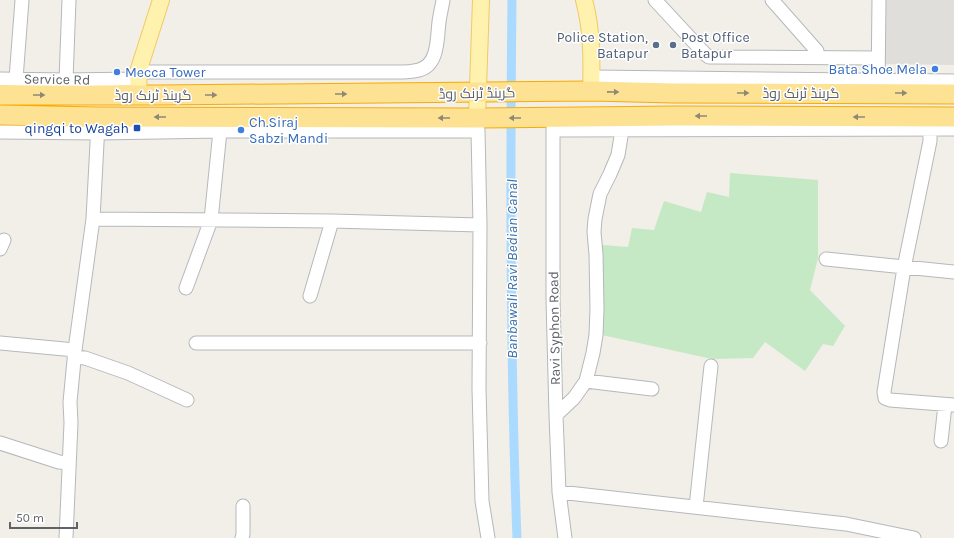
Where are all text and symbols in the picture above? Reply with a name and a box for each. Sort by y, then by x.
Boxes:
place label: Police Station, Batapur [557,29,649,62]
place label: Post Office Batapur [681,29,750,62]
marker: Police Station, Batapur [651,40,661,50]
marker: Post Office Batapur [668,40,678,50]
place label: Bata Shoe Mela [829,61,927,78]
place label: Mecca Tower [125,64,206,81]
marker: Bata Shoe Mela [930,64,940,74]
marker: Mecca Tower [112,67,122,77]
street label: Service Rd [24,70,90,89]
street label: گرینڈ ٹرنک روڈ [438,84,516,103]
street label: گرینڈ ٹرنک روڈ [763,85,839,102]
street label: گرینڈ ٹرنک روڈ [115,87,191,104]
one-way arrow [607,89,620,95]
one-way arrow [737,90,750,96]
one-way arrow [895,90,908,96]
one-way arrow [335,91,348,97]
one-way arrow [33,92,46,98]
one-way arrow [205,92,218,98]
one-way arrow [694,113,707,119]
one-way arrow [153,114,166,120]
place label: Ch.Siraj Sabzi Mandi [249,114,328,147]
one-way arrow [852,114,865,120]
one-way arrow [437,115,450,121]
one-way arrow [508,115,521,121]
place label: qingqi to Wagah [25,120,129,137]
marker: qingqi to Wagah [132,123,142,133]
marker: Ch.Siraj Sabzi Mandi [236,125,246,135]
water label: Banbawali Ravi Bedian Canal [503,179,521,359]
street label: Ravi Syphon Road [545,271,564,385]
scale bar [10,504,77,530]
text: 50 m [16,511,44,525]

